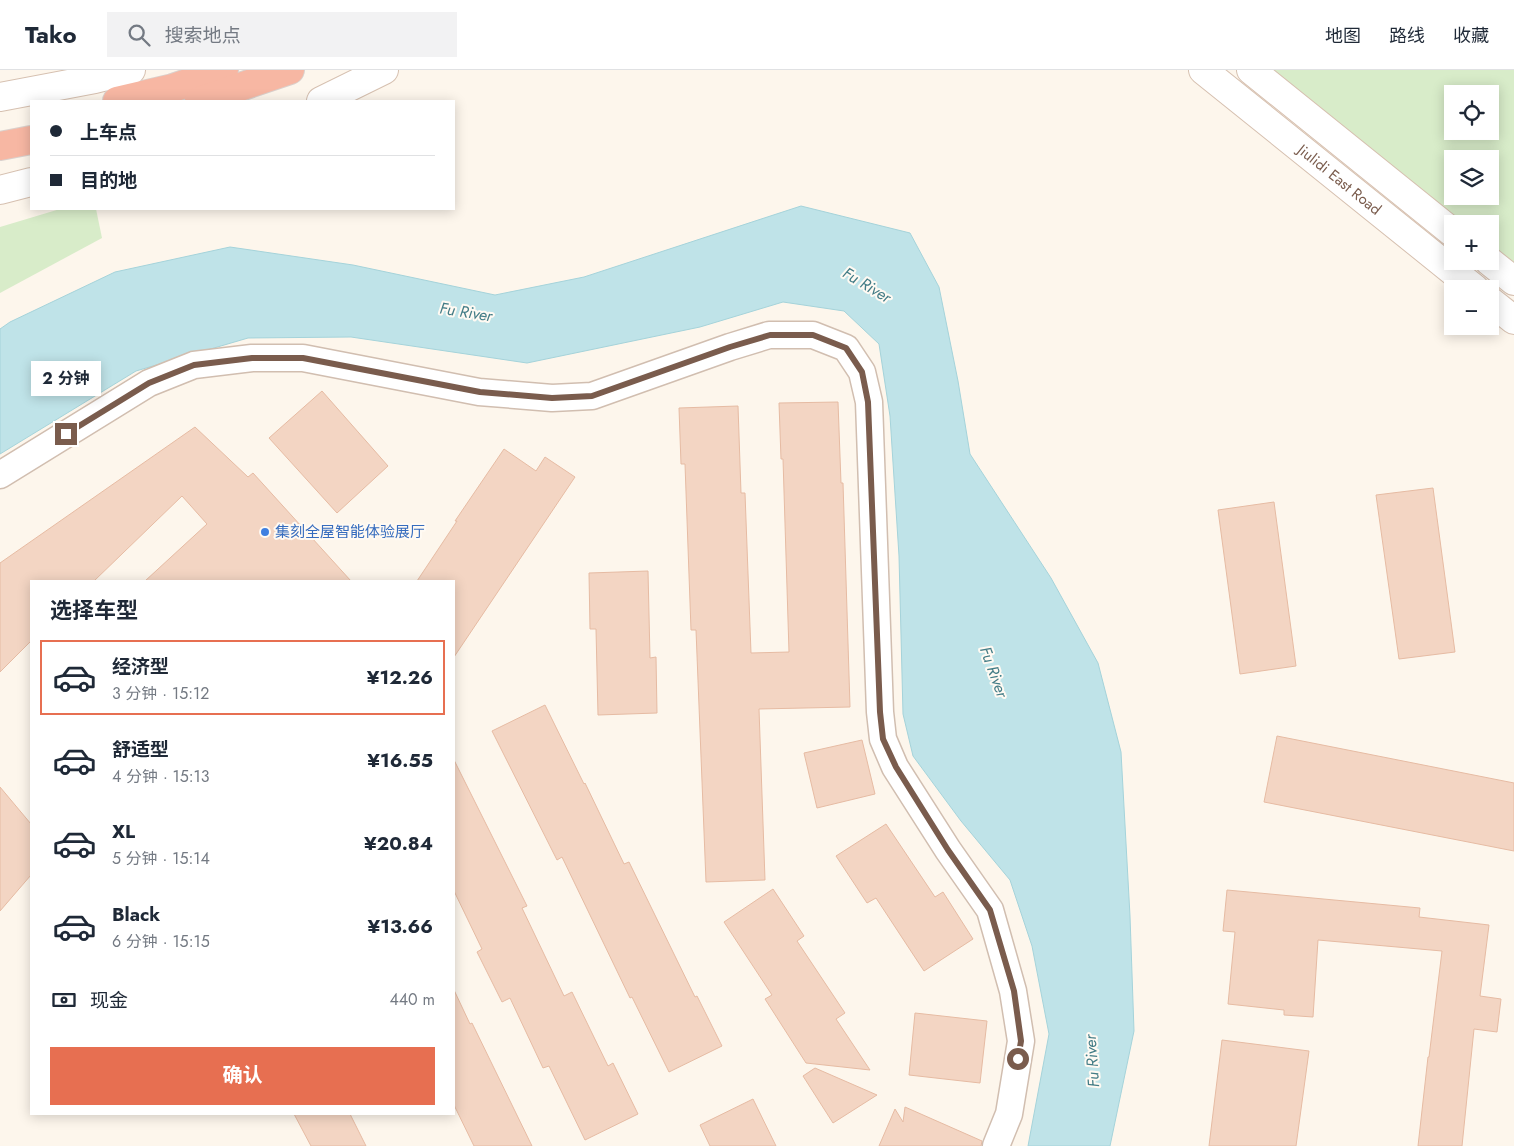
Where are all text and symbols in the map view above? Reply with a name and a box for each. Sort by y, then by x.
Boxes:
search box [107,12,457,57]
text: Tako [25,17,77,52]
icon: search [125,21,153,49]
text: 搜索地点 [165,22,241,49]
text: 地图 [1325,23,1361,49]
text: 路线 [1389,23,1425,49]
text: 收藏 [1453,23,1489,49]
map controls [1444,85,1499,335]
button: locate [1444,85,1499,140]
text: 上车点 [80,119,137,146]
street label: Jiulidi East Road [1291,138,1386,220]
button: layers [1444,150,1499,205]
text: 目的地 [80,167,137,194]
button: + [1444,215,1499,270]
water label: Fu River [838,261,897,309]
button: − [1444,280,1499,335]
water label: Fu River [438,296,496,328]
callout: 2 分钟 [31,362,101,396]
text: 2 分钟 [42,367,90,390]
route end [55,423,77,445]
place label: 集刻全屋智能体验展厅 [275,521,425,543]
marker: 集刻全屋智能体验展厅 [259,526,271,538]
text: 选择车型 [50,594,138,626]
water label: Fu River [974,643,1014,702]
text: 经济型 [112,653,169,680]
icon: car [52,655,97,700]
text: ¥12.26 [367,664,433,691]
text: 3 分钟 · 15:12 [112,682,209,705]
text: 舒适型 [112,736,169,763]
icon: car [52,738,97,783]
text: ¥16.55 [367,747,433,774]
text: 4 分钟 · 15:13 [112,765,210,788]
text: XL [112,818,135,845]
icon: car [52,821,97,866]
text: ¥20.84 [364,830,433,857]
text: 5 分钟 · 15:14 [112,847,210,870]
text: Black [112,901,160,928]
icon: car [52,904,97,949]
text: ¥13.66 [368,913,433,940]
text: 6 分钟 · 15:15 [112,930,210,953]
icon: cash [50,986,78,1014]
text: 现金 [90,987,128,1014]
text: 440 m [389,988,435,1011]
water label: Fu River [1079,1032,1105,1088]
button: 确认 [50,1047,435,1105]
route start [1007,1048,1029,1070]

